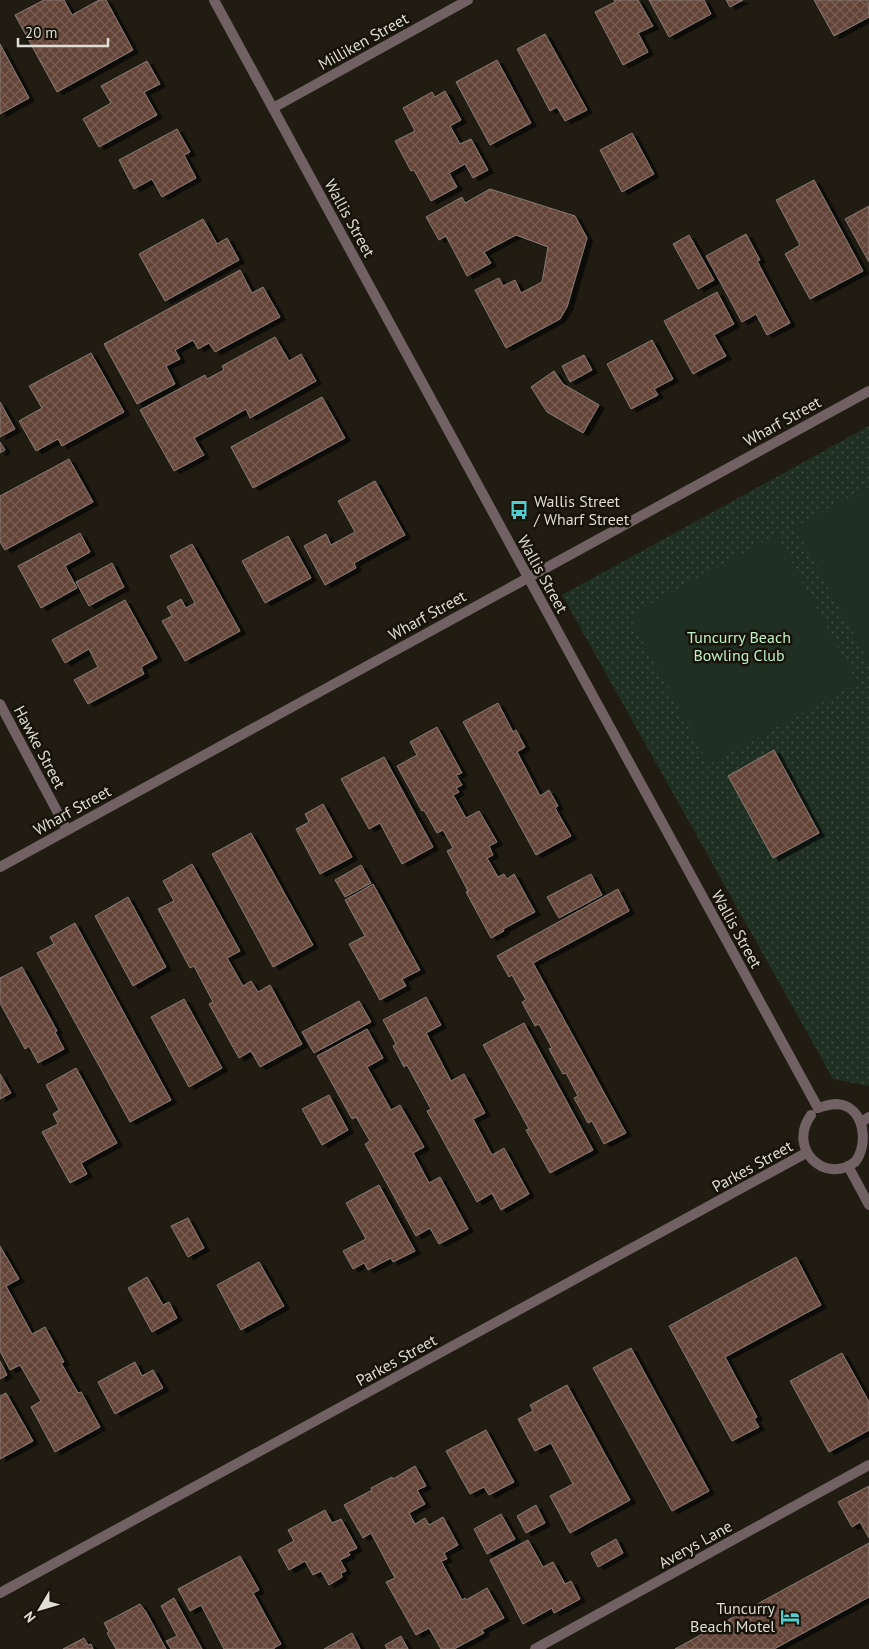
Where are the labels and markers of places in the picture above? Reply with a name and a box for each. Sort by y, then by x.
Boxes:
place label: Wallis Street / Wharf Street [533,491,630,529]
bus stop icon: Wallis Street / Wharf Street [508,499,530,521]
place label: Tuncurry Beach Motel [690,1598,776,1636]
hotel icon: Tuncurry Beach Motel [779,1606,801,1628]

